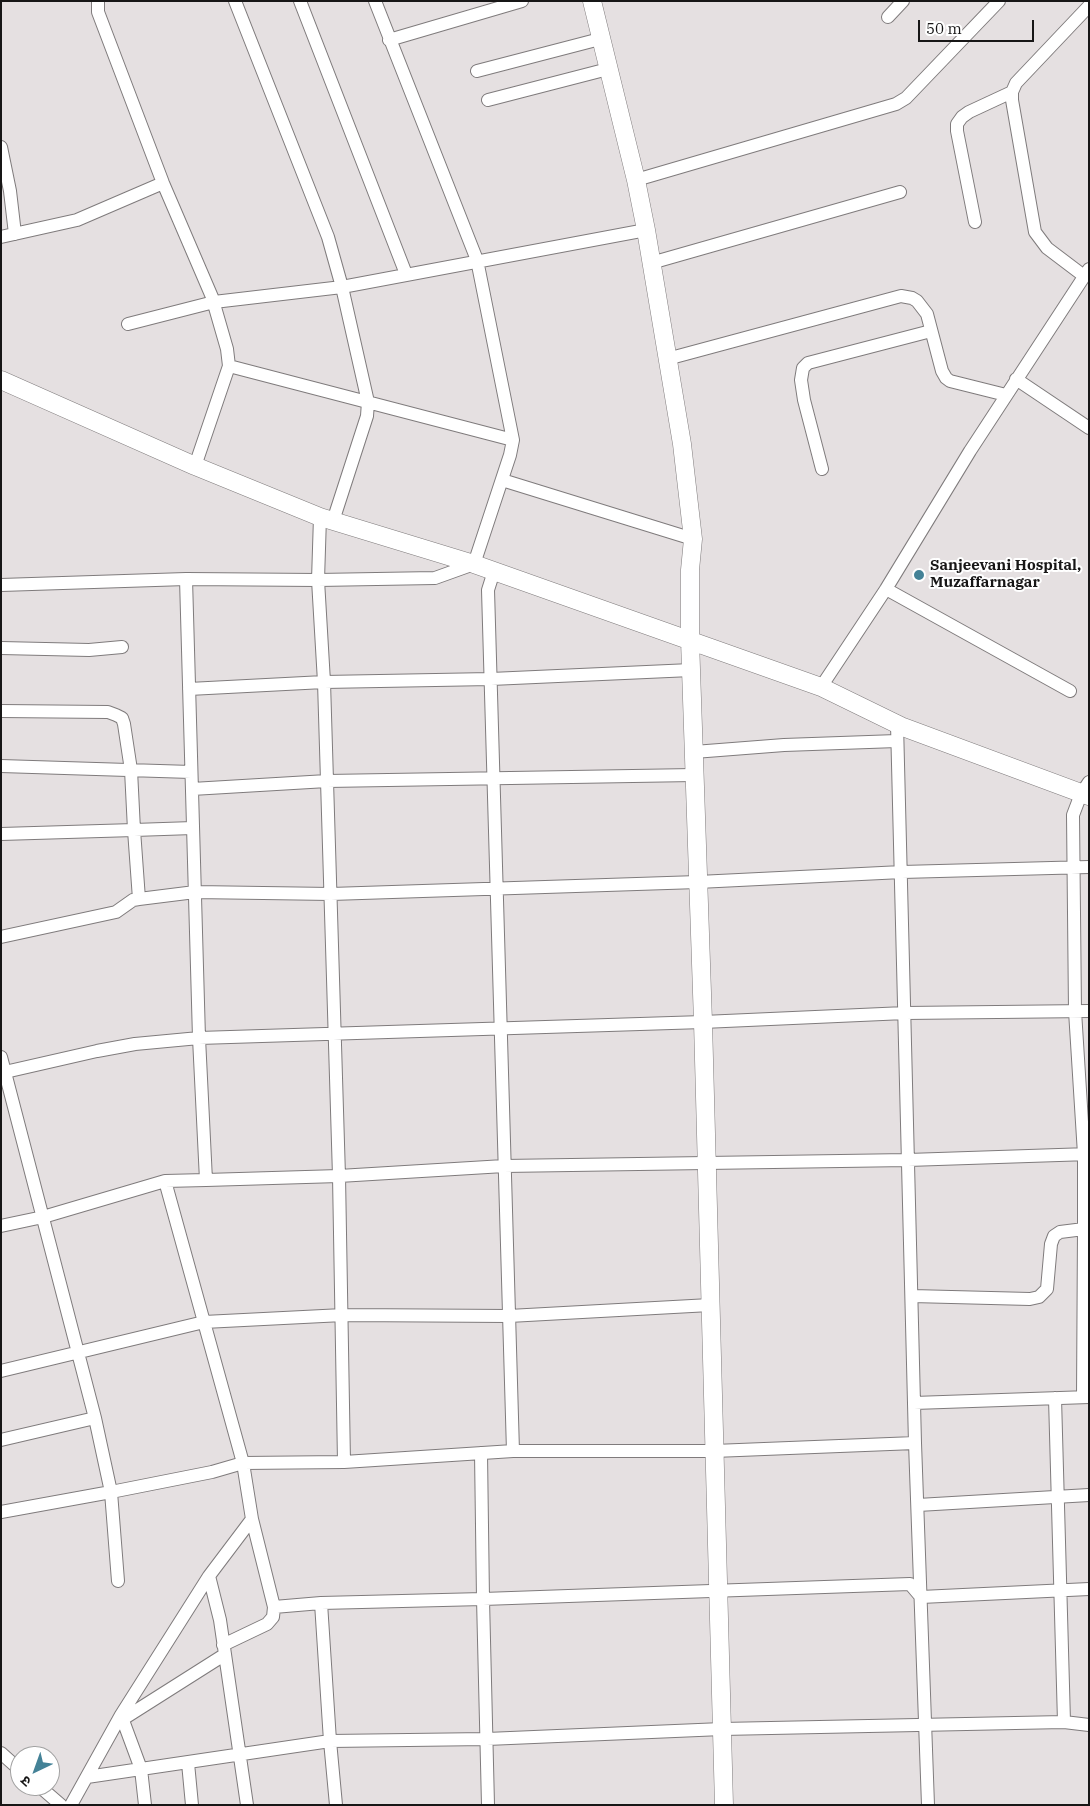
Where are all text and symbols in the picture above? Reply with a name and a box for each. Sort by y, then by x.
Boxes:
scale bar [920,10,1036,42]
text: 50 m [926,19,962,38]
place label: Sanjeevani Hospital, Muzaffarnagar [930,557,1081,592]
marker: Sanjeevani Hospital, Muzaffarnagar [912,568,926,582]
north arrow [10,1746,60,1796]
text: उ [17,1772,35,1791]

